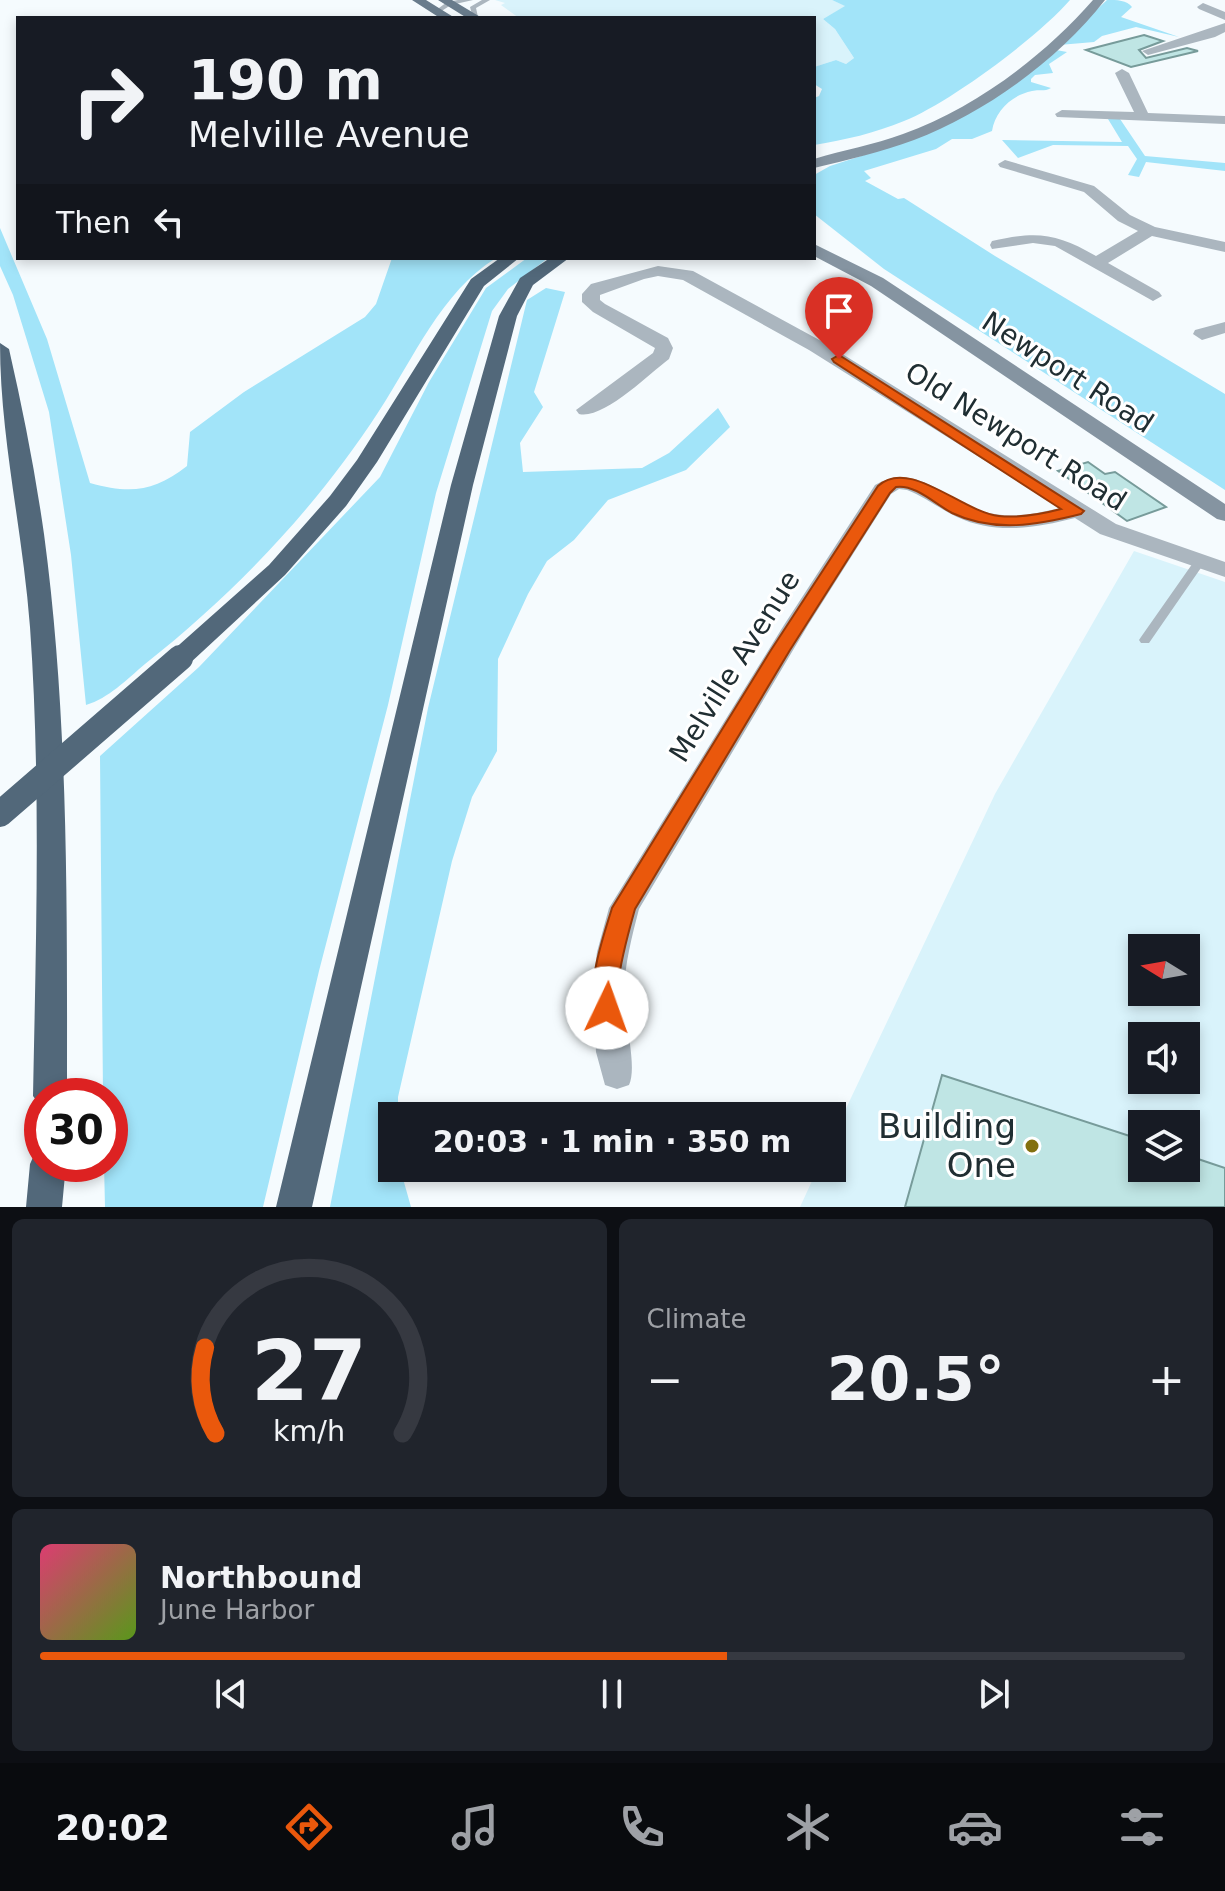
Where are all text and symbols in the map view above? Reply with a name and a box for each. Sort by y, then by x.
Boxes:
text: 190 m [188,47,383,112]
icon: right [56,48,160,152]
text: Melville Avenue [188,114,470,155]
icon: left [147,200,191,244]
text: Then [56,205,131,240]
pin [805,277,873,359]
icon: arrive [817,289,861,333]
street label: Newport Road [976,305,1160,440]
street label: Old Newport Road [899,355,1132,518]
street label: Melville Avenue [662,565,807,768]
north arrow [1128,934,1200,1006]
map controls [1128,934,1200,1182]
position arrow [565,966,649,1050]
button: sound [1128,1022,1200,1094]
speed limit sign: 30 [24,1078,128,1182]
place label: Building One [878,1106,1016,1185]
button: layers [1128,1110,1200,1182]
text: 20:03 · 1 min · 350 m [433,1124,791,1159]
marker: Building One [1023,1137,1041,1155]
text: Climate [647,1304,747,1334]
text: 27 [251,1323,367,1420]
text: 20.5° [827,1344,1005,1414]
text: − [647,1354,683,1405]
text: + [1148,1354,1185,1405]
text: km/h [273,1414,345,1448]
text: Northbound [160,1560,363,1595]
text: June Harbor [160,1595,314,1625]
icon: previous [209,1672,253,1716]
icon: pause [590,1672,634,1716]
icon: next [972,1672,1016,1716]
icon: directions [281,1799,337,1855]
icon: music [447,1799,503,1855]
icon: phone [614,1799,670,1855]
icon: climate [780,1799,836,1855]
icon: car [947,1799,1003,1855]
icon: filters [1114,1799,1170,1855]
text: 20:02 [55,1807,170,1848]

